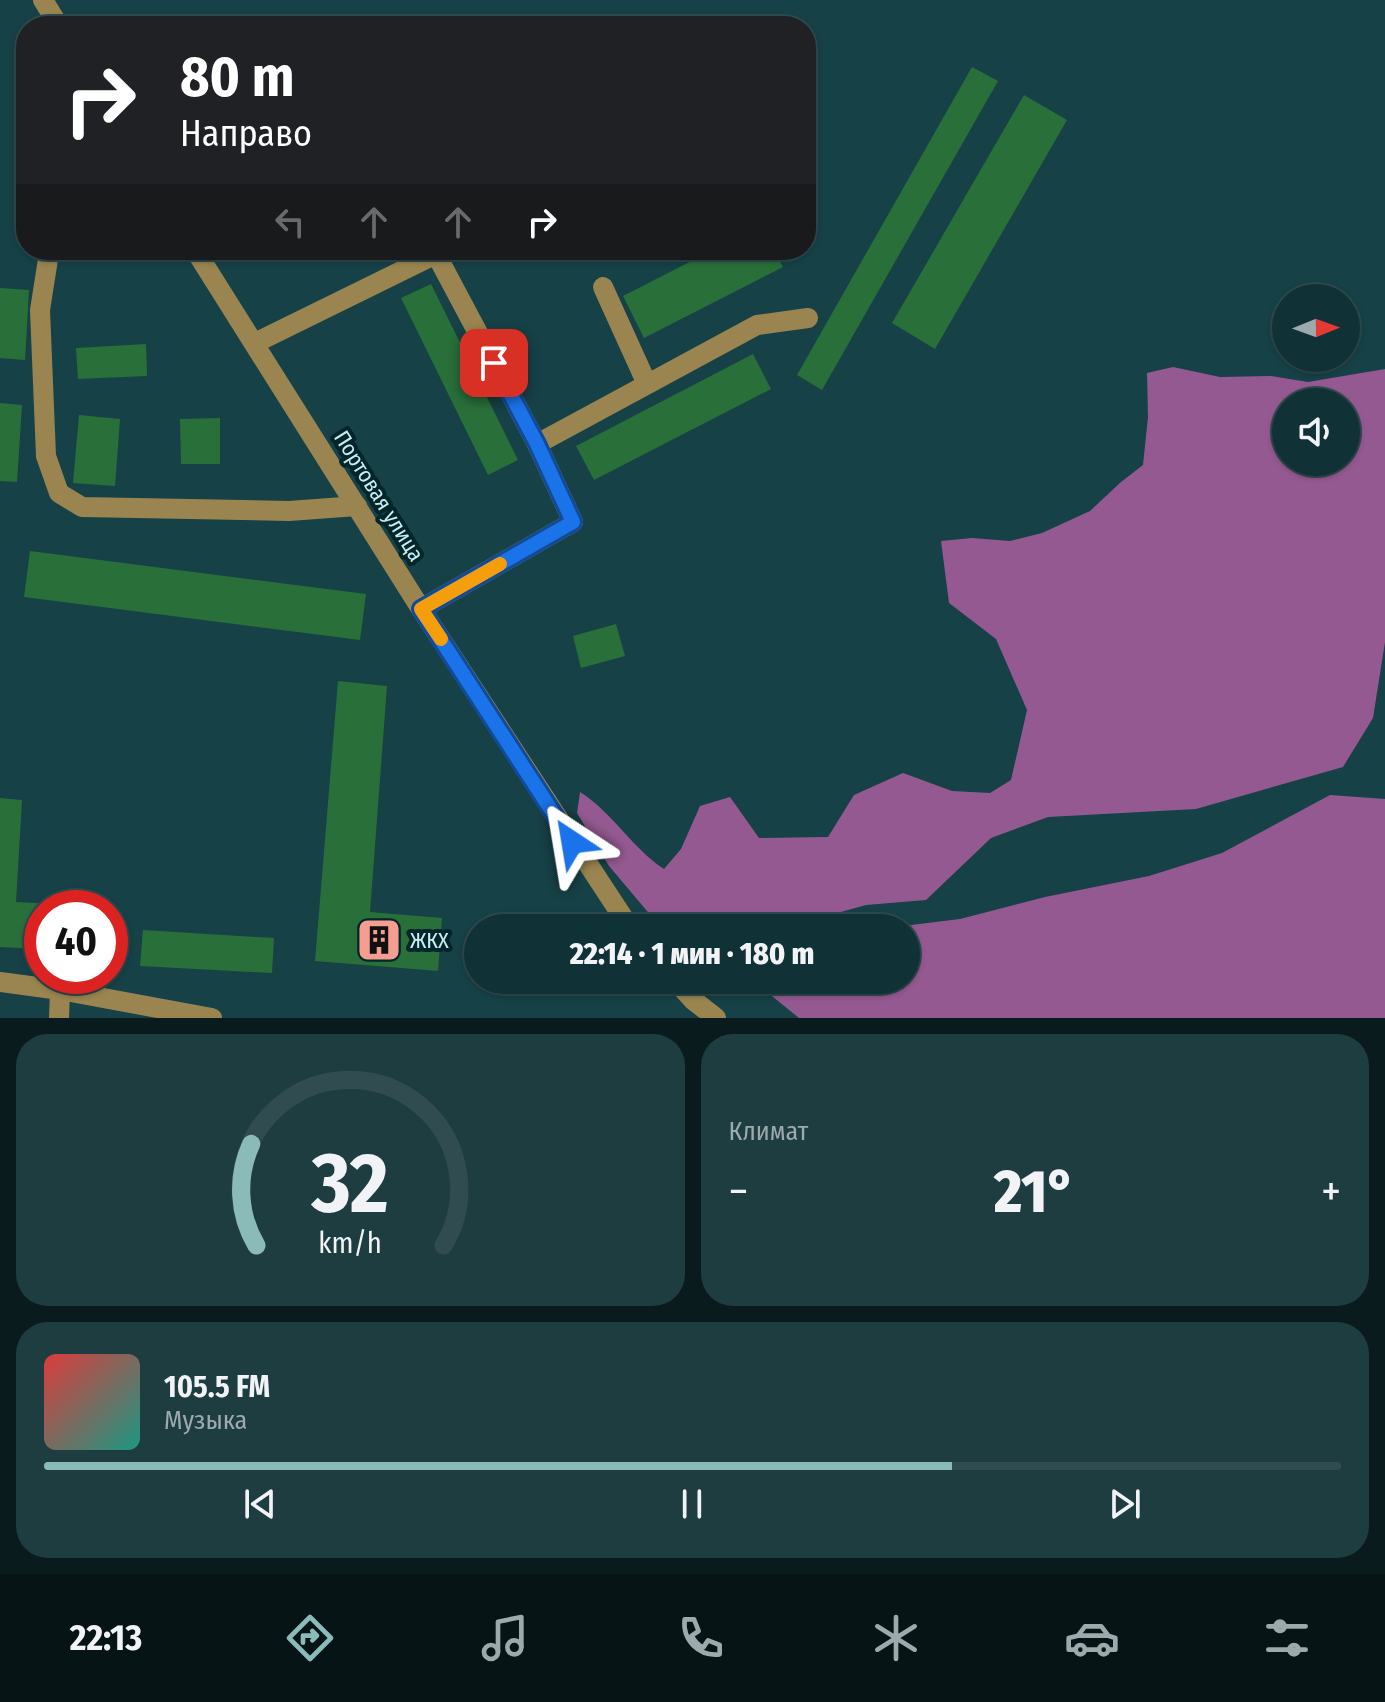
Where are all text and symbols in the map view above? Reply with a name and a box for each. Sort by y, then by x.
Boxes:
text: 80 m [180,44,295,111]
icon: right [48,48,152,152]
text: Направо [180,112,312,156]
icon: left [268,200,312,244]
icon: ahead [352,200,396,244]
icon: ahead [436,200,480,244]
icon: right [520,200,564,244]
north arrow [1272,284,1360,372]
map controls [1272,284,1360,476]
pin [460,329,528,397]
icon: arrive [472,341,516,385]
button: sound [1272,388,1360,476]
street label: Портовая улица [328,426,430,566]
position arrow [530,800,614,884]
speed limit sign: 40 [24,890,128,994]
building icon: ЖКХ [355,916,403,964]
place label: ЖКХ [410,927,449,954]
text: 22:14 · 1 мин · 180 m [570,936,814,972]
text: Климат [729,1116,808,1147]
text: 32 [311,1134,389,1234]
text: 21° [994,1156,1075,1228]
text: − [729,1165,748,1218]
text: + [1321,1165,1341,1218]
text: km/h [318,1226,382,1261]
text: 105.5 FM [164,1369,270,1405]
text: Музыка [164,1405,247,1436]
icon: previous [238,1482,282,1526]
icon: pause [670,1482,714,1526]
icon: next [1103,1482,1147,1526]
icon: directions [282,1610,338,1666]
icon: music [477,1610,533,1666]
icon: phone [673,1610,729,1666]
icon: climate [868,1610,924,1666]
icon: car [1064,1610,1120,1666]
icon: filters [1259,1610,1315,1666]
text: 22:13 [70,1616,142,1660]

